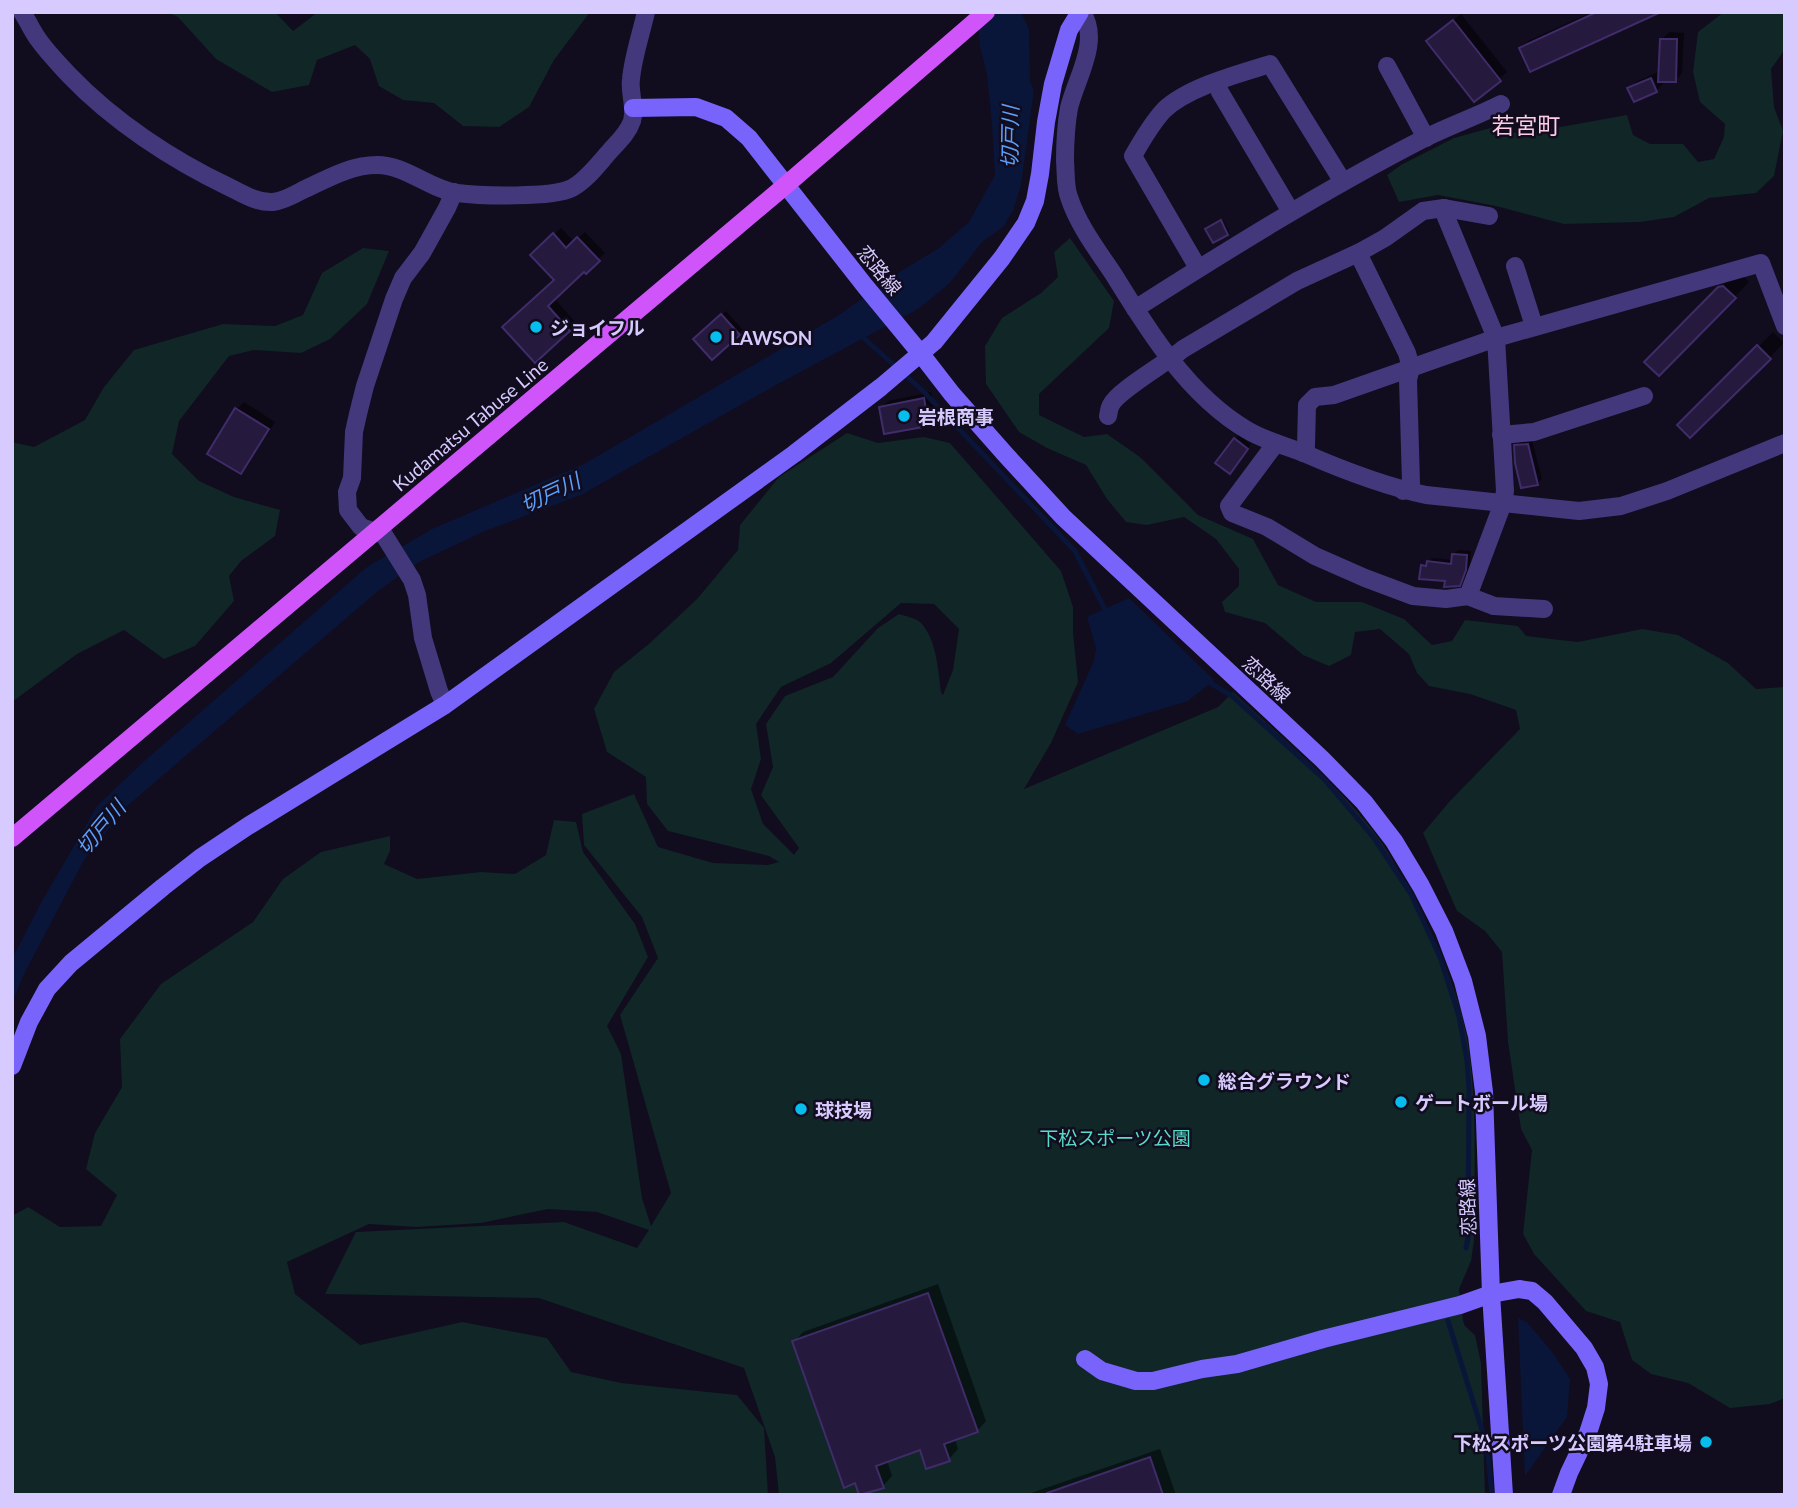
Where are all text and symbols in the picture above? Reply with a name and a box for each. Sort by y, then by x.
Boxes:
water label: 切戸川 [996,103,1022,169]
district label: 若宮町 [1492,111,1561,139]
street label: 恋路線 [853,241,907,299]
place label: ジョイフル [550,316,645,339]
marker: ジョイフル [528,319,544,335]
place label: LAWSON [730,326,812,349]
marker: LAWSON [708,329,724,345]
street label: Kudamatsu Tabuse Line [388,352,552,496]
place label: 岩根商事 [918,405,994,428]
marker: 岩根商事 [896,408,912,424]
water label: 切戸川 [516,467,586,517]
street label: 恋路線 [1238,651,1296,707]
water label: 切戸川 [70,793,131,859]
place label: 総合グラウンド [1218,1069,1351,1092]
marker: 総合グラウンド [1196,1072,1212,1088]
place label: ゲートボール場 [1415,1091,1548,1114]
marker: ゲートボール場 [1393,1094,1409,1110]
place label: 球技場 [815,1098,872,1121]
marker: 球技場 [793,1101,809,1117]
park label: 下松スポーツ公園 [1039,1126,1191,1149]
street label: 恋路線 [1455,1178,1479,1236]
place label: 下松スポーツ公園第4駐車場 [1453,1431,1692,1454]
marker: 下松スポーツ公園第4駐車場 [1698,1434,1714,1450]

